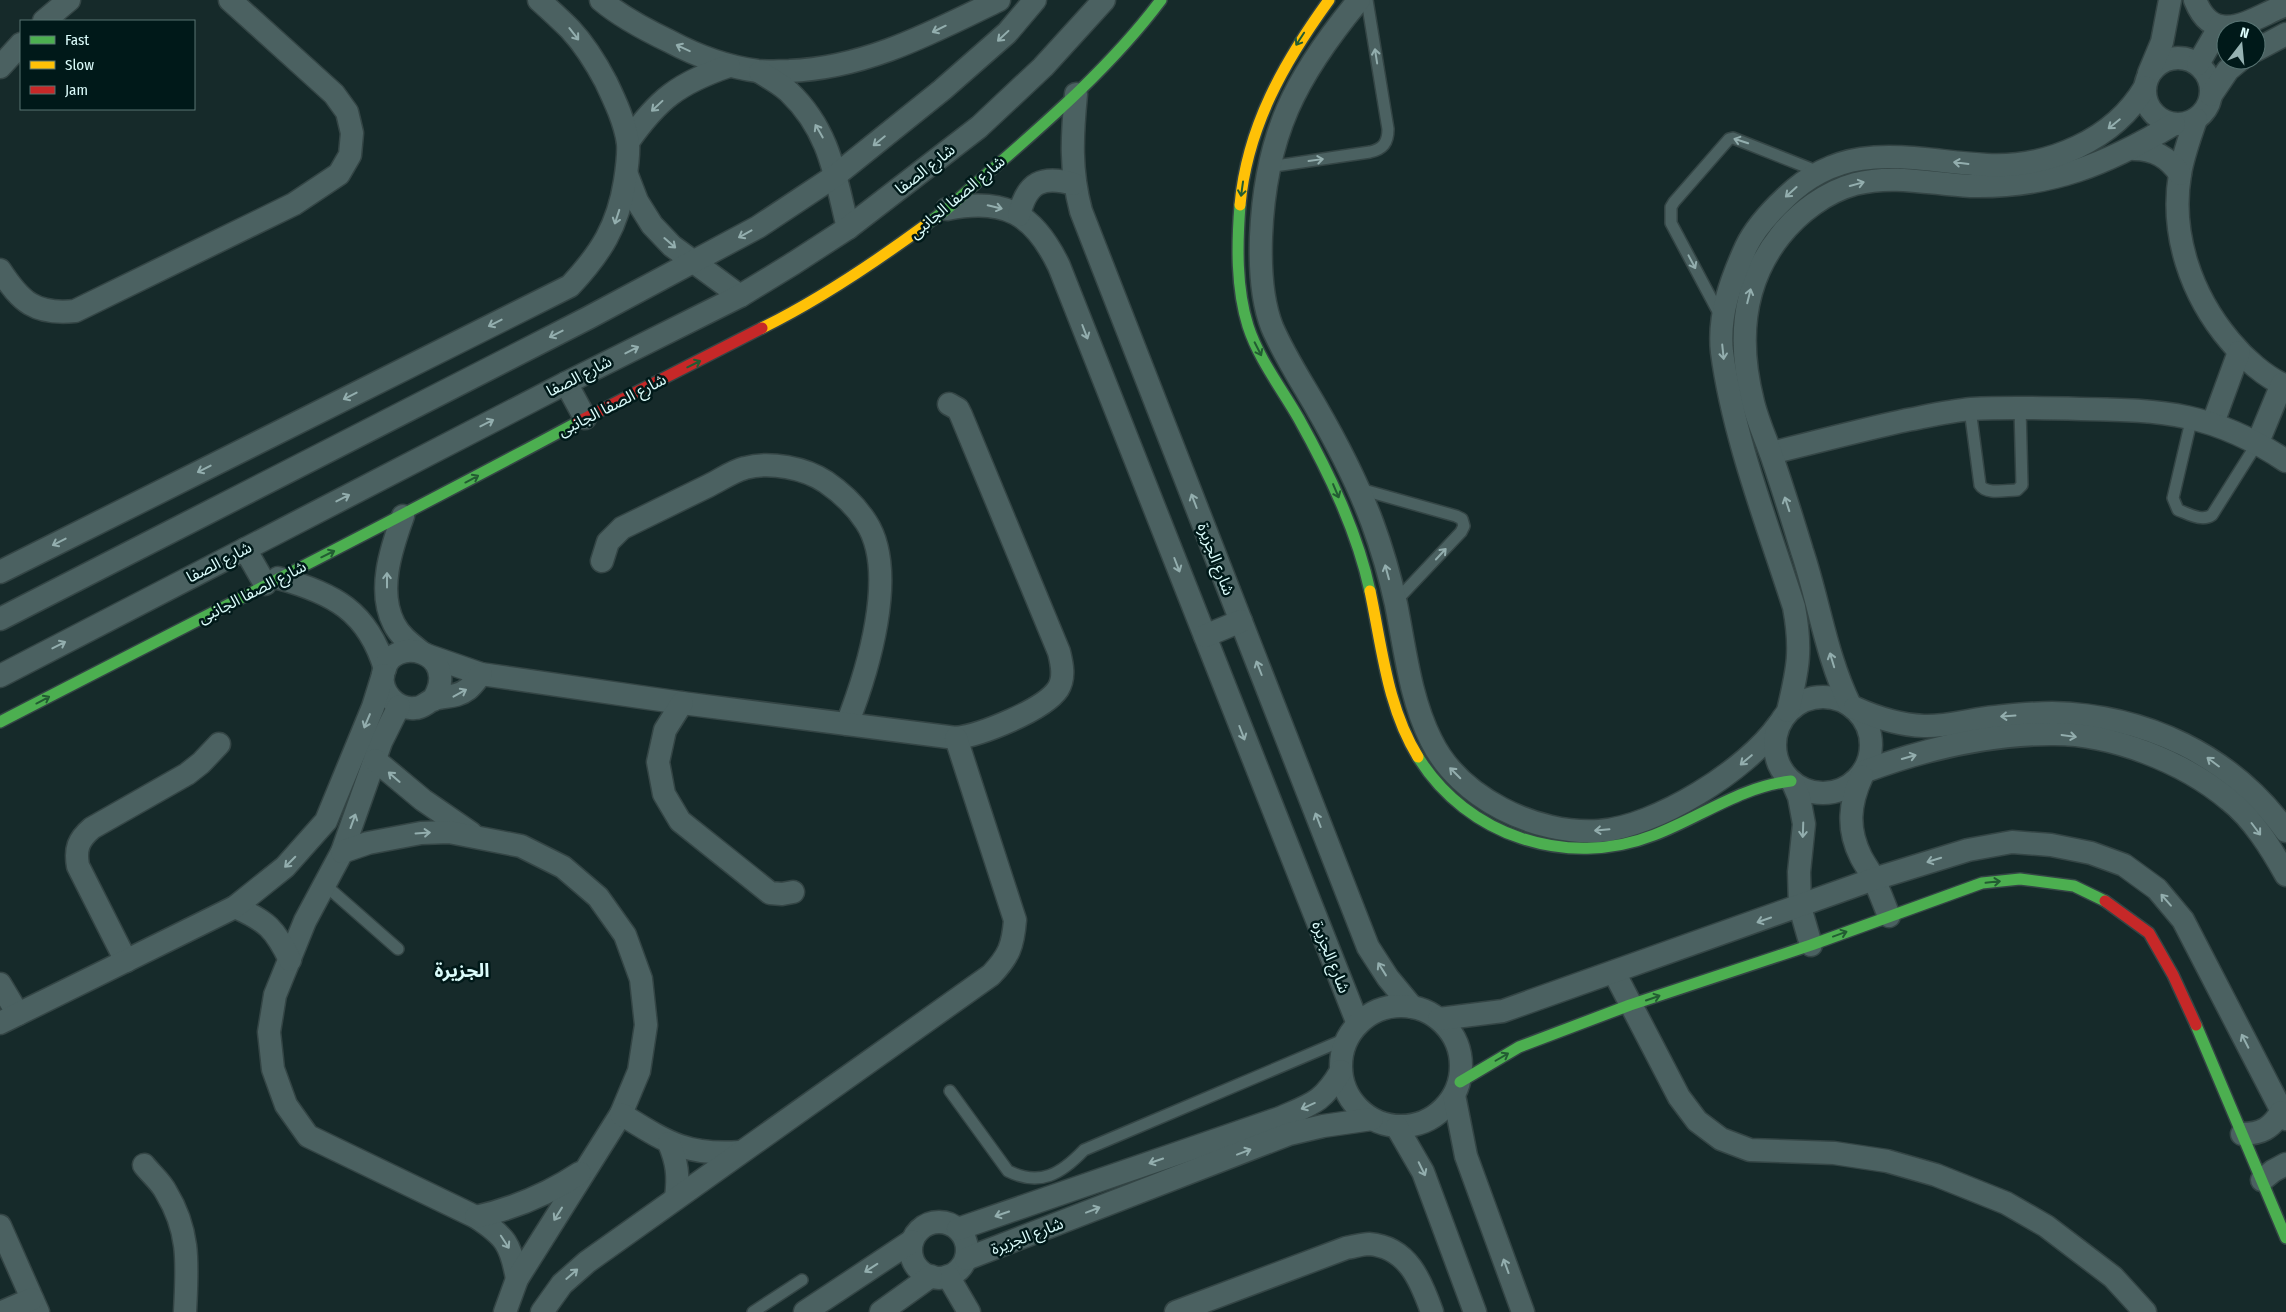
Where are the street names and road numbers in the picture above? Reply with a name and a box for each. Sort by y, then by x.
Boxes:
street label: شارع الصفا [891,140,961,201]
street label: شارع الصفا الجانبى [905,152,1011,245]
street label: شارع الصفا [543,351,616,403]
street label: شارع الصفا الجانبى [555,370,671,443]
street label: شارع الجزيرة [1191,520,1238,599]
street label: شارع الصفا [183,537,256,589]
street label: شارع الصفا الجانبى [195,557,311,630]
street label: شارع الجزيرة [1305,918,1354,997]
street label: شارع الجزيرة [988,1214,1067,1261]

